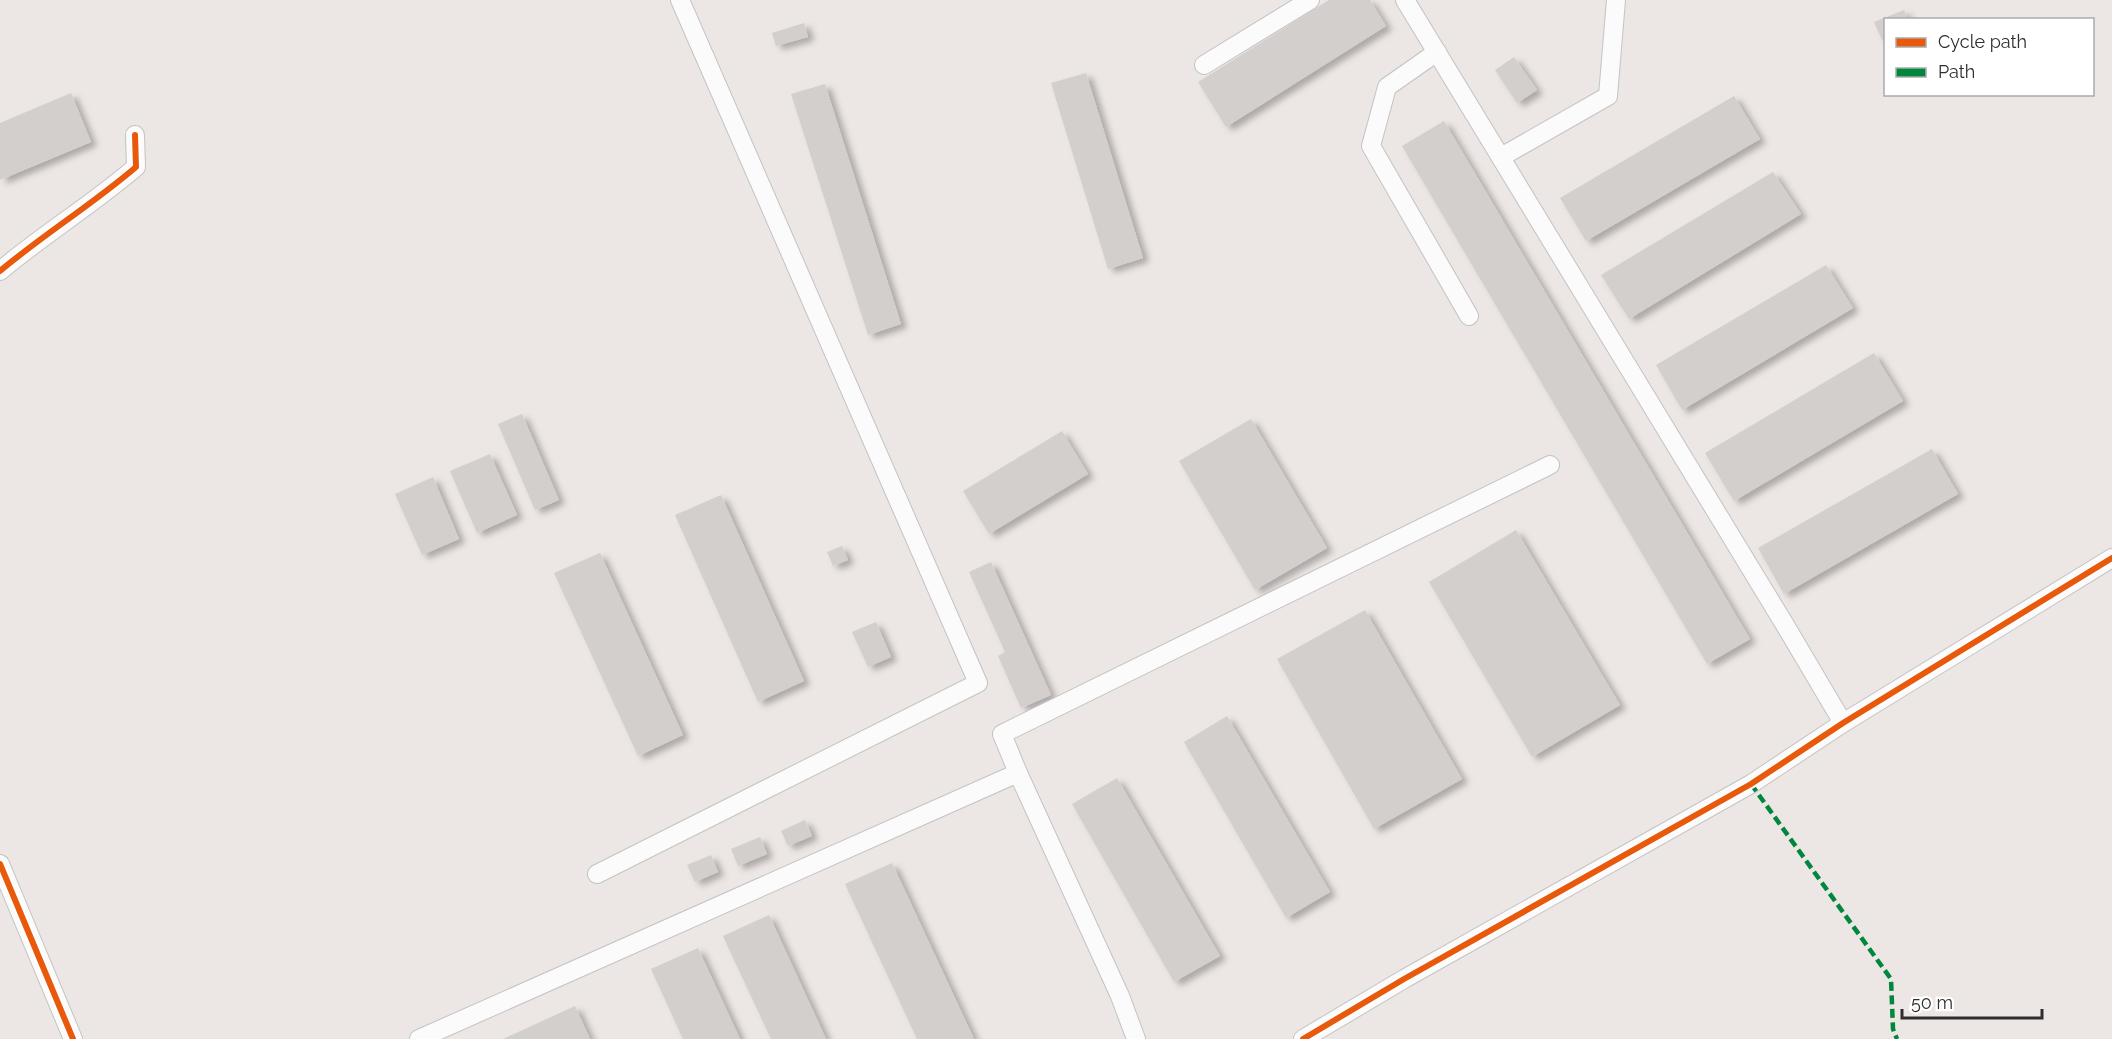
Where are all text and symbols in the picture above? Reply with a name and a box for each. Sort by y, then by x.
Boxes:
legend [1884,18,2094,96]
text: Cycle path [1938,31,2027,52]
text: Path [1938,61,1975,82]
scale bar [1902,982,2042,1020]
text: 50 m [1911,992,1953,1013]

